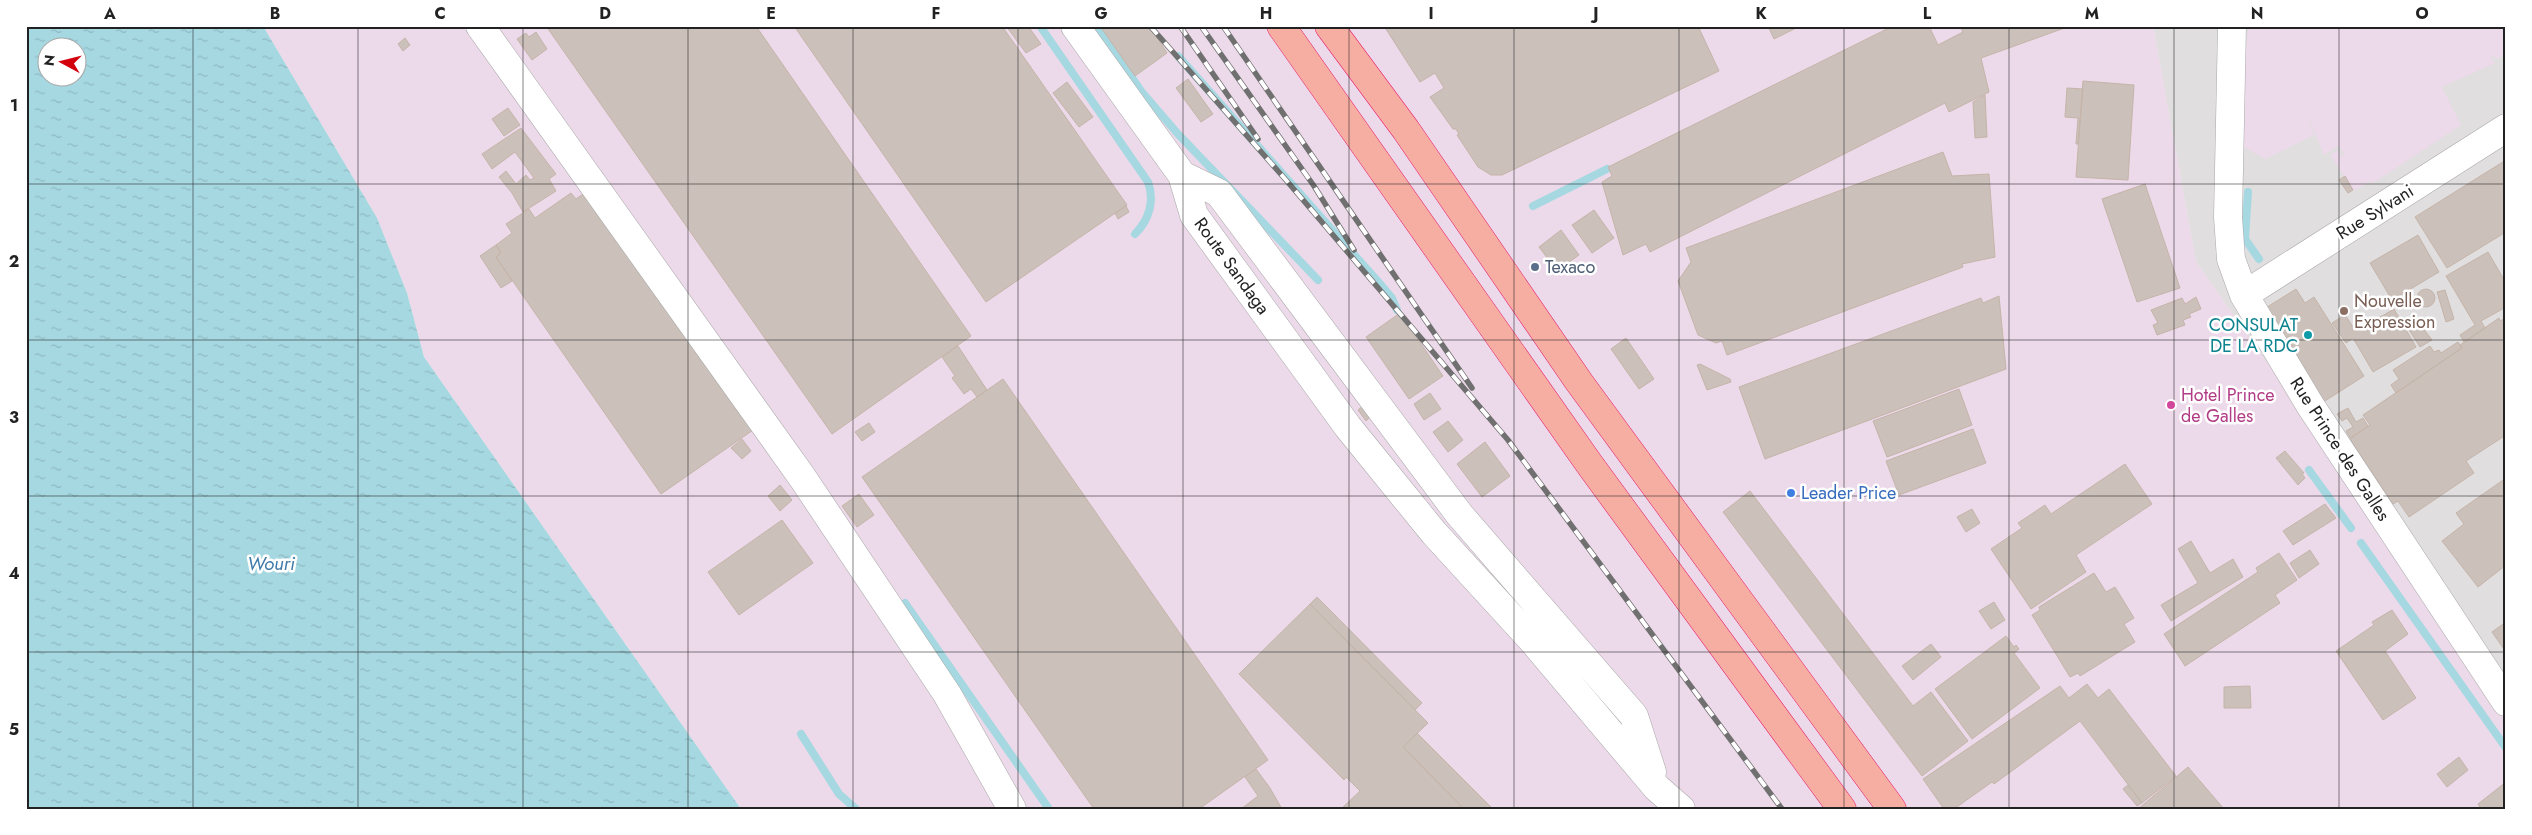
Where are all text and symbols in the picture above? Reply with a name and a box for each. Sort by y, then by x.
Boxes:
text: A [103,2,116,25]
text: B [270,2,280,25]
text: C [434,2,446,25]
text: D [599,2,611,25]
text: E [766,2,776,25]
text: F [932,2,940,25]
text: G [1094,2,1108,25]
text: H [1260,2,1272,25]
text: I [1428,2,1434,25]
text: J [1590,2,1599,25]
text: K [1755,2,1767,25]
text: L [1923,2,1932,25]
text: M [2085,2,2099,25]
text: N [2251,2,2263,25]
text: O [2415,2,2429,25]
north arrow [38,38,88,88]
text: N [38,54,60,67]
text: 1 [10,94,18,117]
street label: Rue Sylvani [2331,178,2419,246]
street label: Route Sandaga [1188,212,1276,320]
text: 2 [9,250,19,273]
place label: Texaco [1545,254,1595,280]
marker: Texaco [1529,261,1541,273]
place label: Nouvelle Expression [2354,288,2435,335]
marker: Nouvelle Expression [2338,305,2350,317]
place label: CONSULAT DE LA RDC [2209,312,2299,359]
marker: CONSULAT DE LA RDC [2302,329,2314,341]
street label: Rue Prince des Galles [2284,372,2396,526]
place label: Hotel Prince de Galles [2181,382,2275,429]
marker: Hotel Prince de Galles [2165,399,2177,411]
text: 3 [9,406,19,429]
place label: Leader Price [1801,480,1896,506]
marker: Leader Price [1785,487,1797,499]
water label: Wouri [247,550,296,577]
text: 4 [8,562,20,585]
text: 5 [9,718,19,741]

